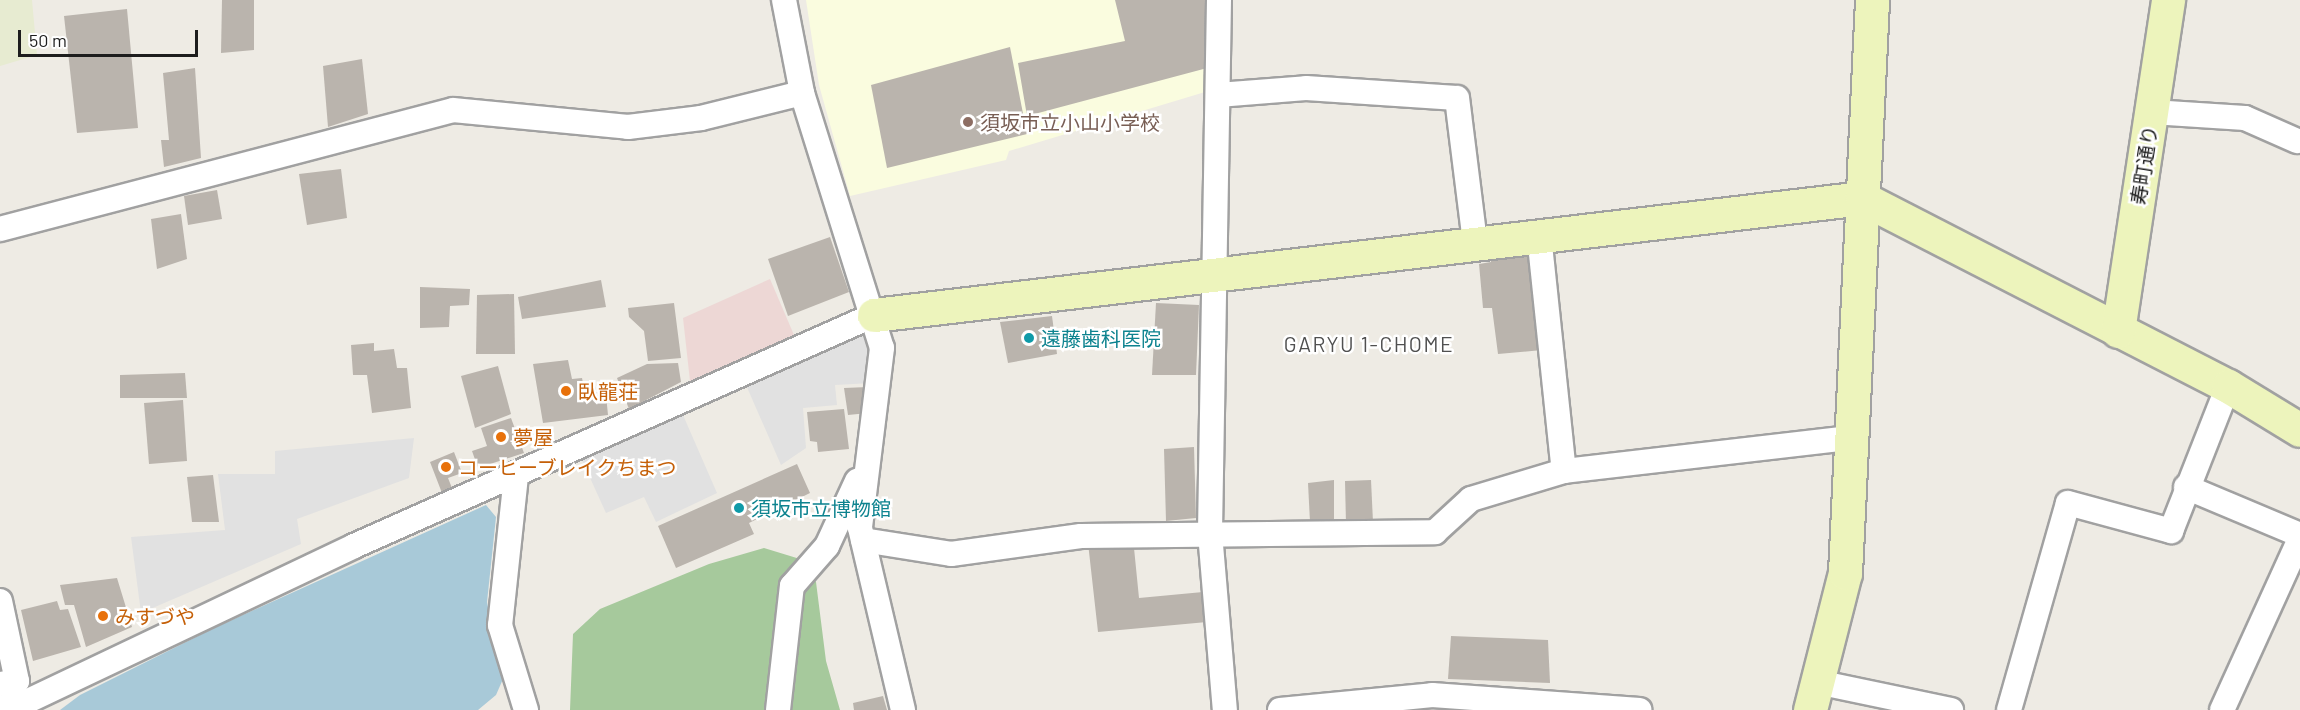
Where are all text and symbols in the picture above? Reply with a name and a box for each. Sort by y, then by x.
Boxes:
scale bar [21,18,201,56]
text: 50 m [29,29,67,51]
place label: 須坂市立小山小学校 [980,110,1160,134]
marker: 須坂市立小山小学校 [961,115,975,129]
street label: 寿町通り [2126,124,2162,206]
place label: 遠藤歯科医院 [1041,326,1161,350]
marker: 遠藤歯科医院 [1022,331,1036,345]
district label: GARYU 1-CHOME [1284,331,1454,357]
place label: 臥龍荘 [578,379,638,403]
marker: 臥龍荘 [559,384,573,398]
place label: 夢屋 [513,425,553,449]
marker: 夢屋 [494,430,508,444]
place label: コーヒーブレイクちまつ [458,455,678,479]
marker: コーヒーブレイクちまつ [439,460,453,474]
place label: 須坂市立博物館 [751,496,891,520]
marker: 須坂市立博物館 [732,501,746,515]
place label: みすづや [115,604,195,628]
marker: みすづや [96,609,110,623]

